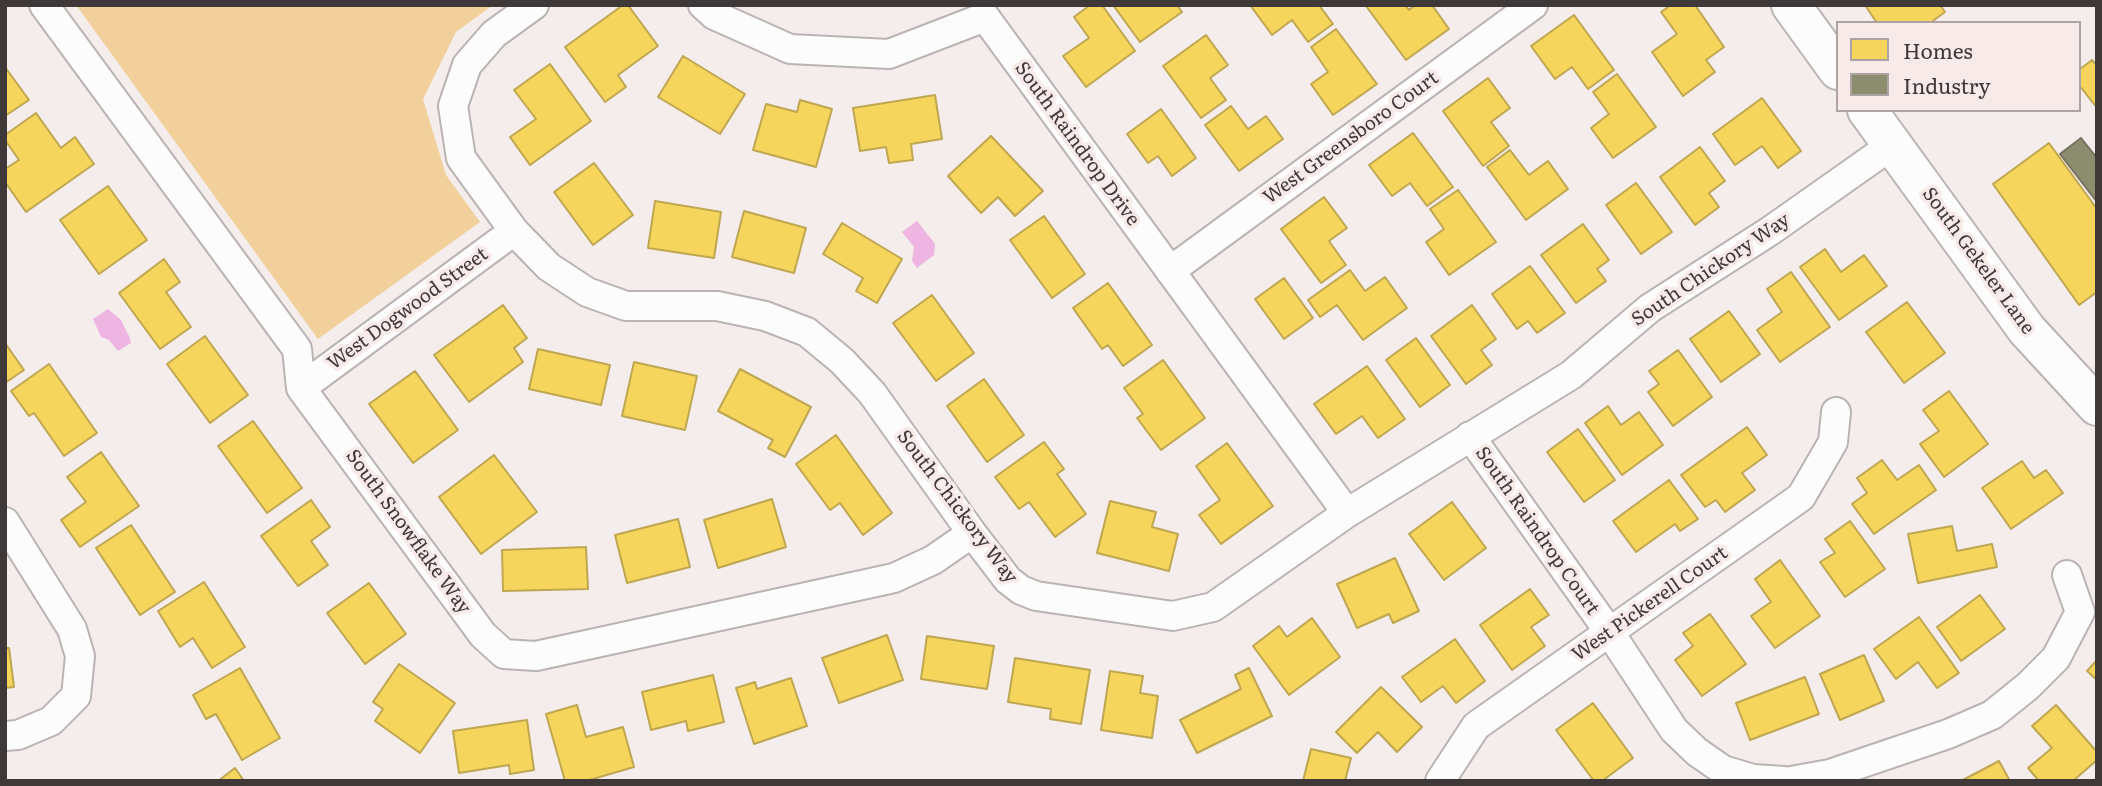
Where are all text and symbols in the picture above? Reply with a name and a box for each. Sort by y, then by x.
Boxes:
legend [1836,21,2081,112]
text: Homes [1903,34,1973,65]
street label: South Raindrop Drive [1010,58,1144,230]
street label: West Greensboro Court [1259,67,1443,209]
text: Industry [1903,69,1991,100]
street label: South Gekeler Lane [1917,183,2039,339]
street label: South Chickory Way [1628,209,1794,331]
street label: West Dogwood Street [323,243,493,375]
street label: South Chickory Way [892,426,1022,588]
street label: South Raindrop Court [1470,442,1604,620]
street label: South Snowflake Way [341,445,475,619]
street label: West Pickerell Court [1568,542,1732,666]

